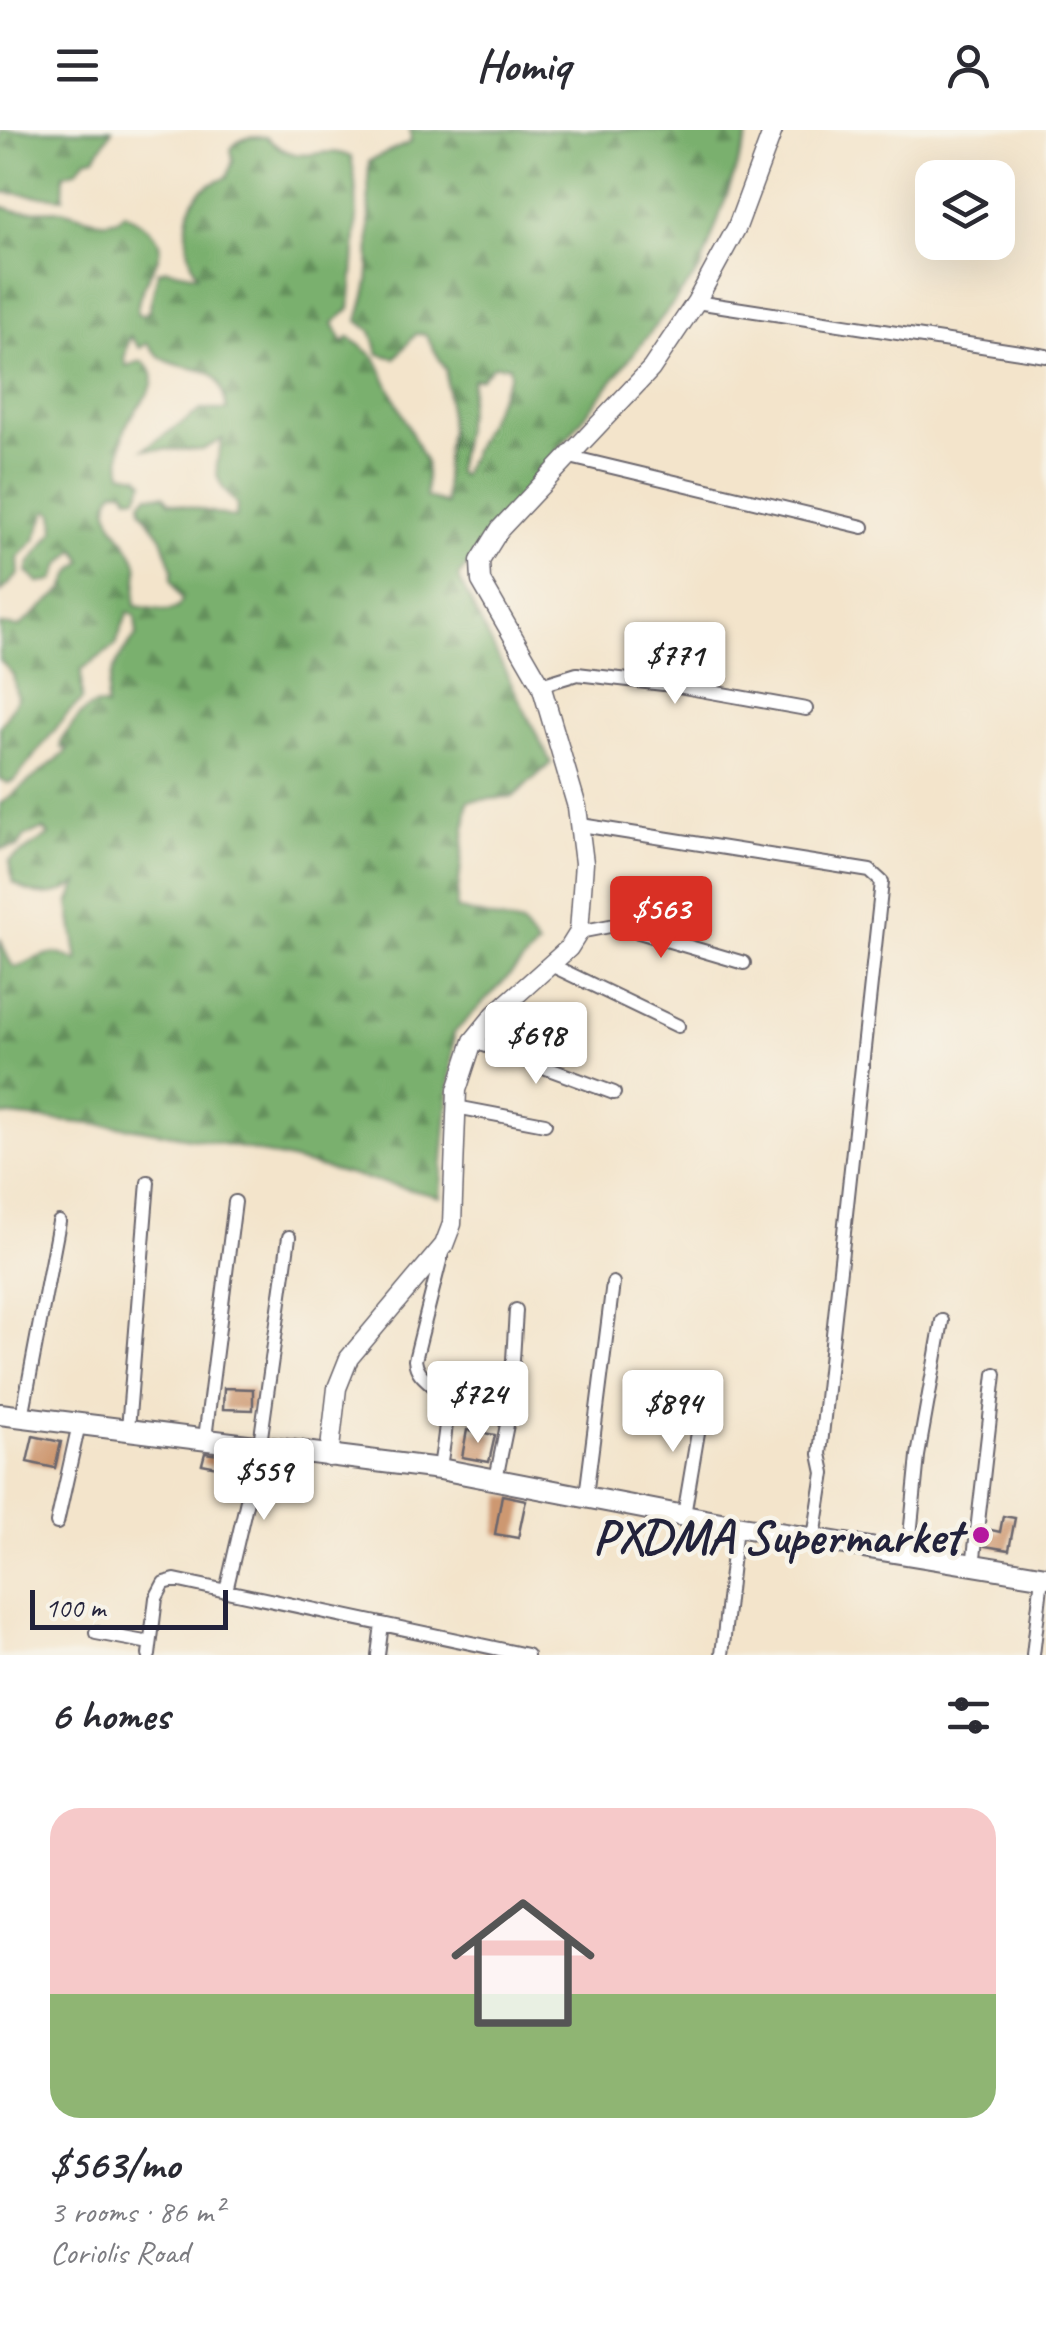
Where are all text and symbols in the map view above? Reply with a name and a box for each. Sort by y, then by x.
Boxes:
text: Homiq [476,37,570,94]
icon: menu [50,38,105,93]
icon: person [941,38,996,93]
map controls [915,160,1015,260]
button: layers [915,160,1015,260]
pin: $771 [616,622,734,707]
text: $771 [646,634,704,675]
pin: $563 [602,876,720,961]
text: $563 [632,888,690,929]
pin: $698 [477,1002,595,1087]
text: $698 [507,1014,565,1055]
pin: $724 [419,1361,537,1446]
pin: $894 [614,1370,732,1455]
text: $724 [449,1373,507,1414]
text: $894 [644,1382,702,1423]
pin: $559 [205,1438,323,1523]
text: $559 [236,1450,292,1491]
place label: PXDMA Supermarket [593,1505,968,1568]
marker: PXDMA Supermarket [970,1524,992,1546]
scale bar [30,1585,228,1630]
text: 100 m [45,1590,105,1625]
icon: filters [941,1688,996,1743]
text: 6 homes [50,1689,169,1742]
icon: home [433,1873,613,2053]
text: $563/mo [50,2138,180,2191]
text: 3 rooms · 86 m² [50,2191,223,2232]
text: Coriolis Road [50,2232,189,2273]

